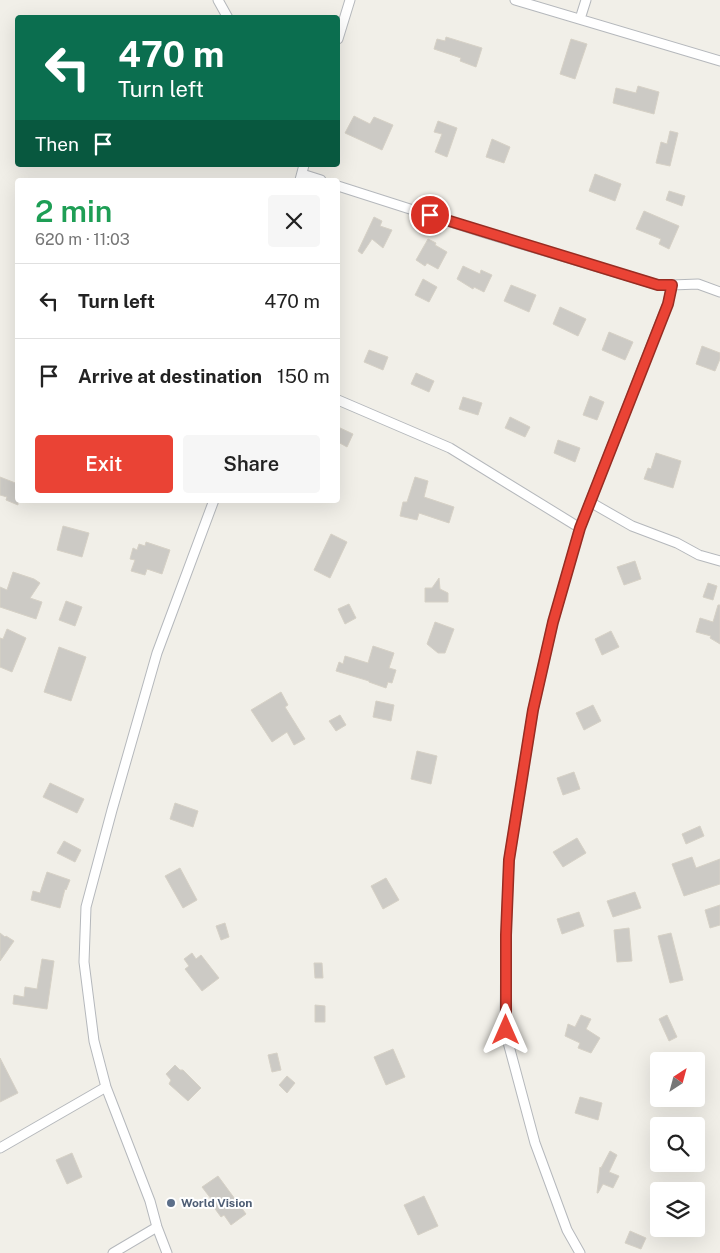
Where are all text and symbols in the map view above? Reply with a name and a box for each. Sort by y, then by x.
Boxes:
text: 470 m [118,34,224,75]
icon: left [35,35,100,100]
text: Turn left [118,76,204,102]
icon: arrive [89,130,117,158]
text: Then [35,133,79,155]
text: 2 min [35,193,112,229]
pin [409,194,451,236]
button: close [268,195,320,247]
icon: arrive [416,201,444,229]
text: 620 m · 11:03 [35,230,130,249]
icon: left [35,287,63,315]
text: Turn left [78,290,155,312]
text: 470 m [264,290,320,312]
icon: arrive [35,362,63,390]
text: Arrive at destination [78,365,262,387]
text: 150 m [277,365,330,387]
button: Exit [35,435,173,493]
button: Share [183,435,320,493]
position arrow [479,1003,531,1055]
north arrow [650,1052,705,1108]
map controls [650,1052,705,1237]
button: search [650,1117,705,1172]
button: layers [650,1182,705,1237]
place label: World Vision [181,1196,252,1210]
marker: World Vision [165,1197,177,1209]

